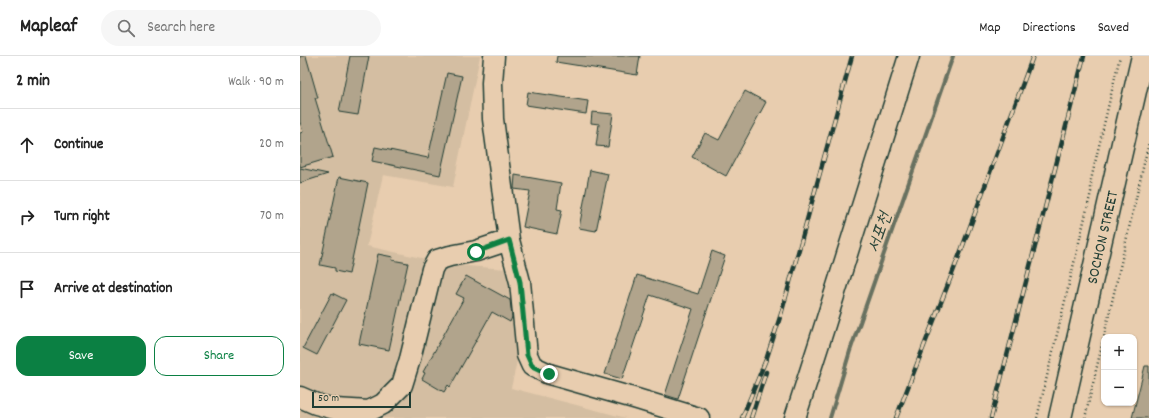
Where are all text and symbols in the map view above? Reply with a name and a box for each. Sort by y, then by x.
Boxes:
search box [101,10,381,46]
text: Mapleaf [20,14,77,41]
icon: search [115,17,137,39]
text: Search here [147,17,215,39]
text: Map [979,18,1001,38]
text: Directions [1023,18,1076,38]
text: Saved [1098,18,1129,38]
text: 2 min [16,70,50,94]
text: Walk · 90 m [228,73,284,92]
icon: ahead [16,134,38,156]
text: Continue [54,134,103,156]
text: 20 m [259,135,284,154]
street label: SOCHON STREET [1082,188,1125,287]
icon: right [16,206,38,228]
text: Turn right [54,206,110,228]
text: 70 m [260,207,284,226]
water label: 서포천 [863,207,900,256]
route start [467,243,485,261]
icon: arrive [16,278,38,300]
text: Arrive at destination [54,278,172,300]
map controls [1101,334,1137,406]
button: + [1101,334,1137,370]
button: Save [16,336,146,376]
button: Share [154,336,284,376]
route end [540,365,558,383]
button: − [1101,370,1137,406]
scale bar [312,390,411,409]
text: 50 m [318,391,339,407]

